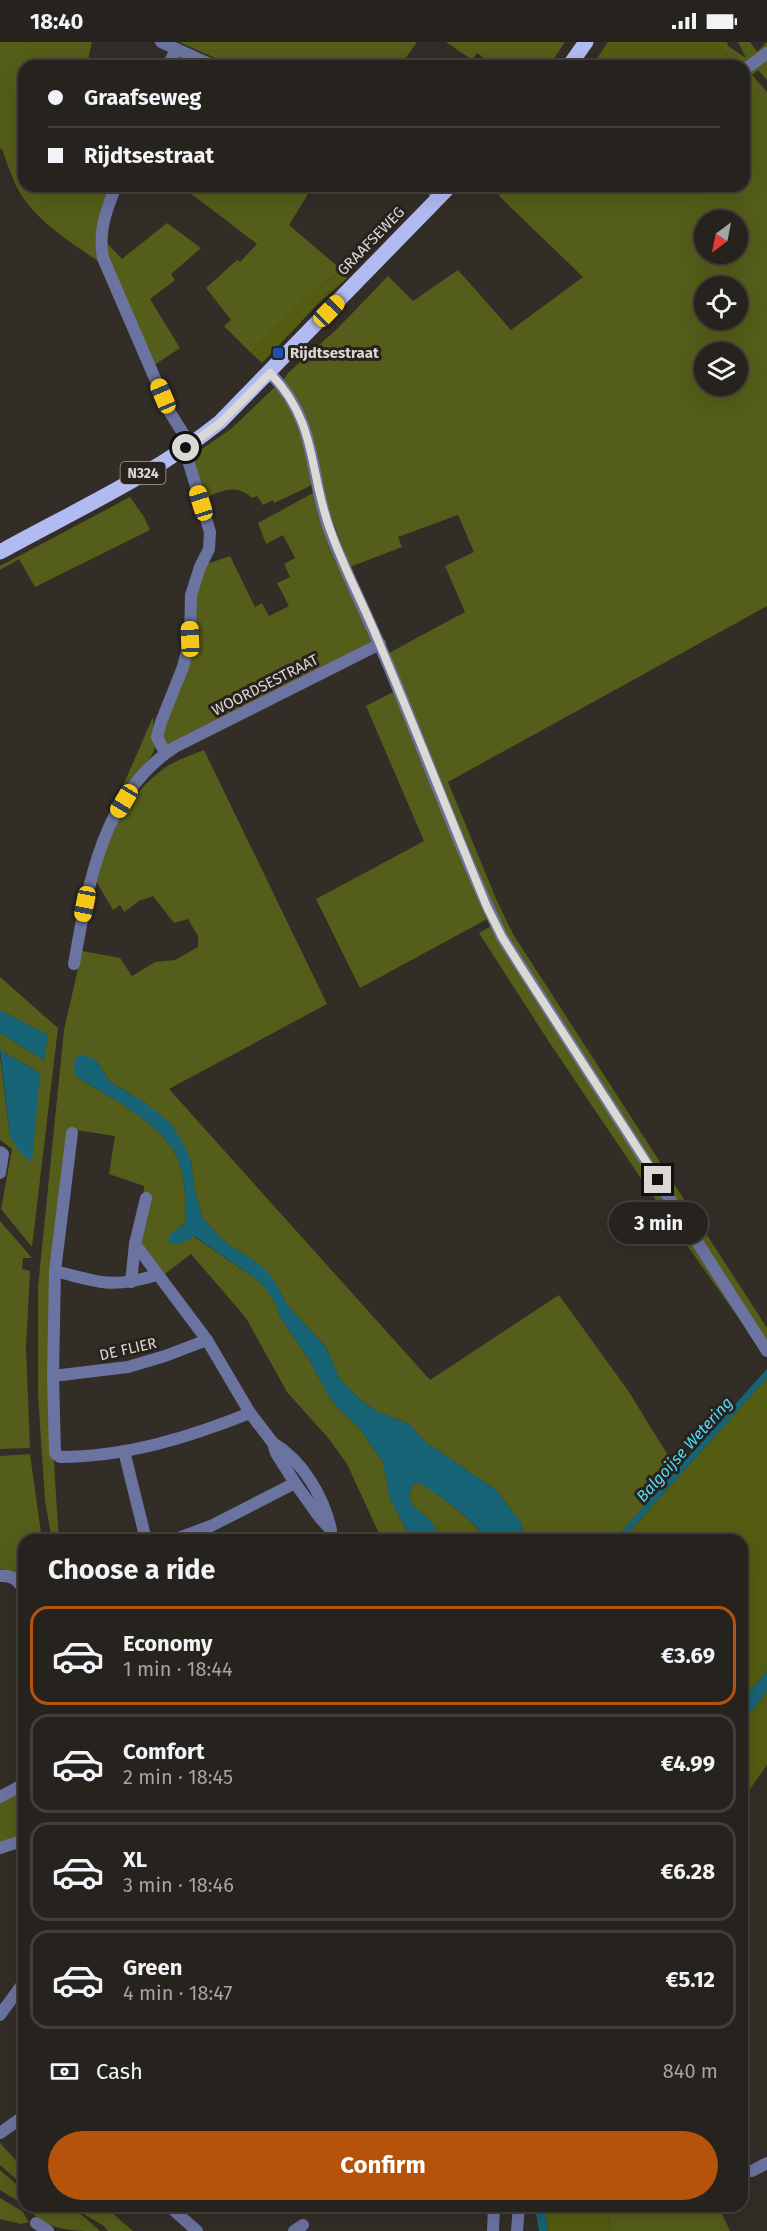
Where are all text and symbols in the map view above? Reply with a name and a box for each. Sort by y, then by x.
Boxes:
text: 18:40 [30,8,83,35]
text: Graafseweg [84,84,201,111]
text: Rijdtsestraat [84,142,214,169]
street label: GRAAFSEWEG [334,203,408,279]
north arrow [694,210,748,264]
map controls [694,210,748,396]
button: locate [694,276,748,330]
car [310,292,348,330]
button: layers [694,342,748,396]
place label: Rijdtsestraat [290,344,379,362]
marker: Rijdtsestraat [271,346,285,360]
car [148,376,178,416]
route start [172,434,199,461]
road number: N324 [120,462,166,484]
car [187,483,215,523]
car [180,621,200,657]
street label: WOORDSESTRAAT [209,650,321,720]
car [107,781,141,821]
car [73,885,97,923]
route end [644,1166,671,1193]
callout: 3 min [608,1201,708,1243]
text: 3 min [634,1211,683,1235]
street label: DE FLIER [98,1334,158,1364]
water label: Balgoijse Wetering [632,1393,736,1506]
text: Choose a ride [48,1554,215,1586]
icon: car [51,1629,105,1683]
text: Economy [123,1630,212,1657]
text: €3.69 [661,1642,715,1669]
text: 1 min · 18:44 [123,1657,233,1681]
icon: car [51,1737,105,1791]
text: Comfort [123,1738,204,1765]
text: €4.99 [661,1750,715,1777]
text: 2 min · 18:45 [123,1765,233,1789]
icon: car [51,1845,105,1899]
text: XL [123,1846,147,1873]
text: €6.28 [661,1858,715,1885]
text: 3 min · 18:46 [123,1873,234,1897]
icon: car [51,1953,105,2007]
text: Green [123,1954,182,1981]
text: €5.12 [666,1966,715,1993]
text: 4 min · 18:47 [123,1981,232,2005]
icon: cash [48,2055,81,2088]
text: Cash [96,2058,143,2085]
text: 840 m [663,2059,718,2083]
button: Confirm [48,2131,718,2200]

